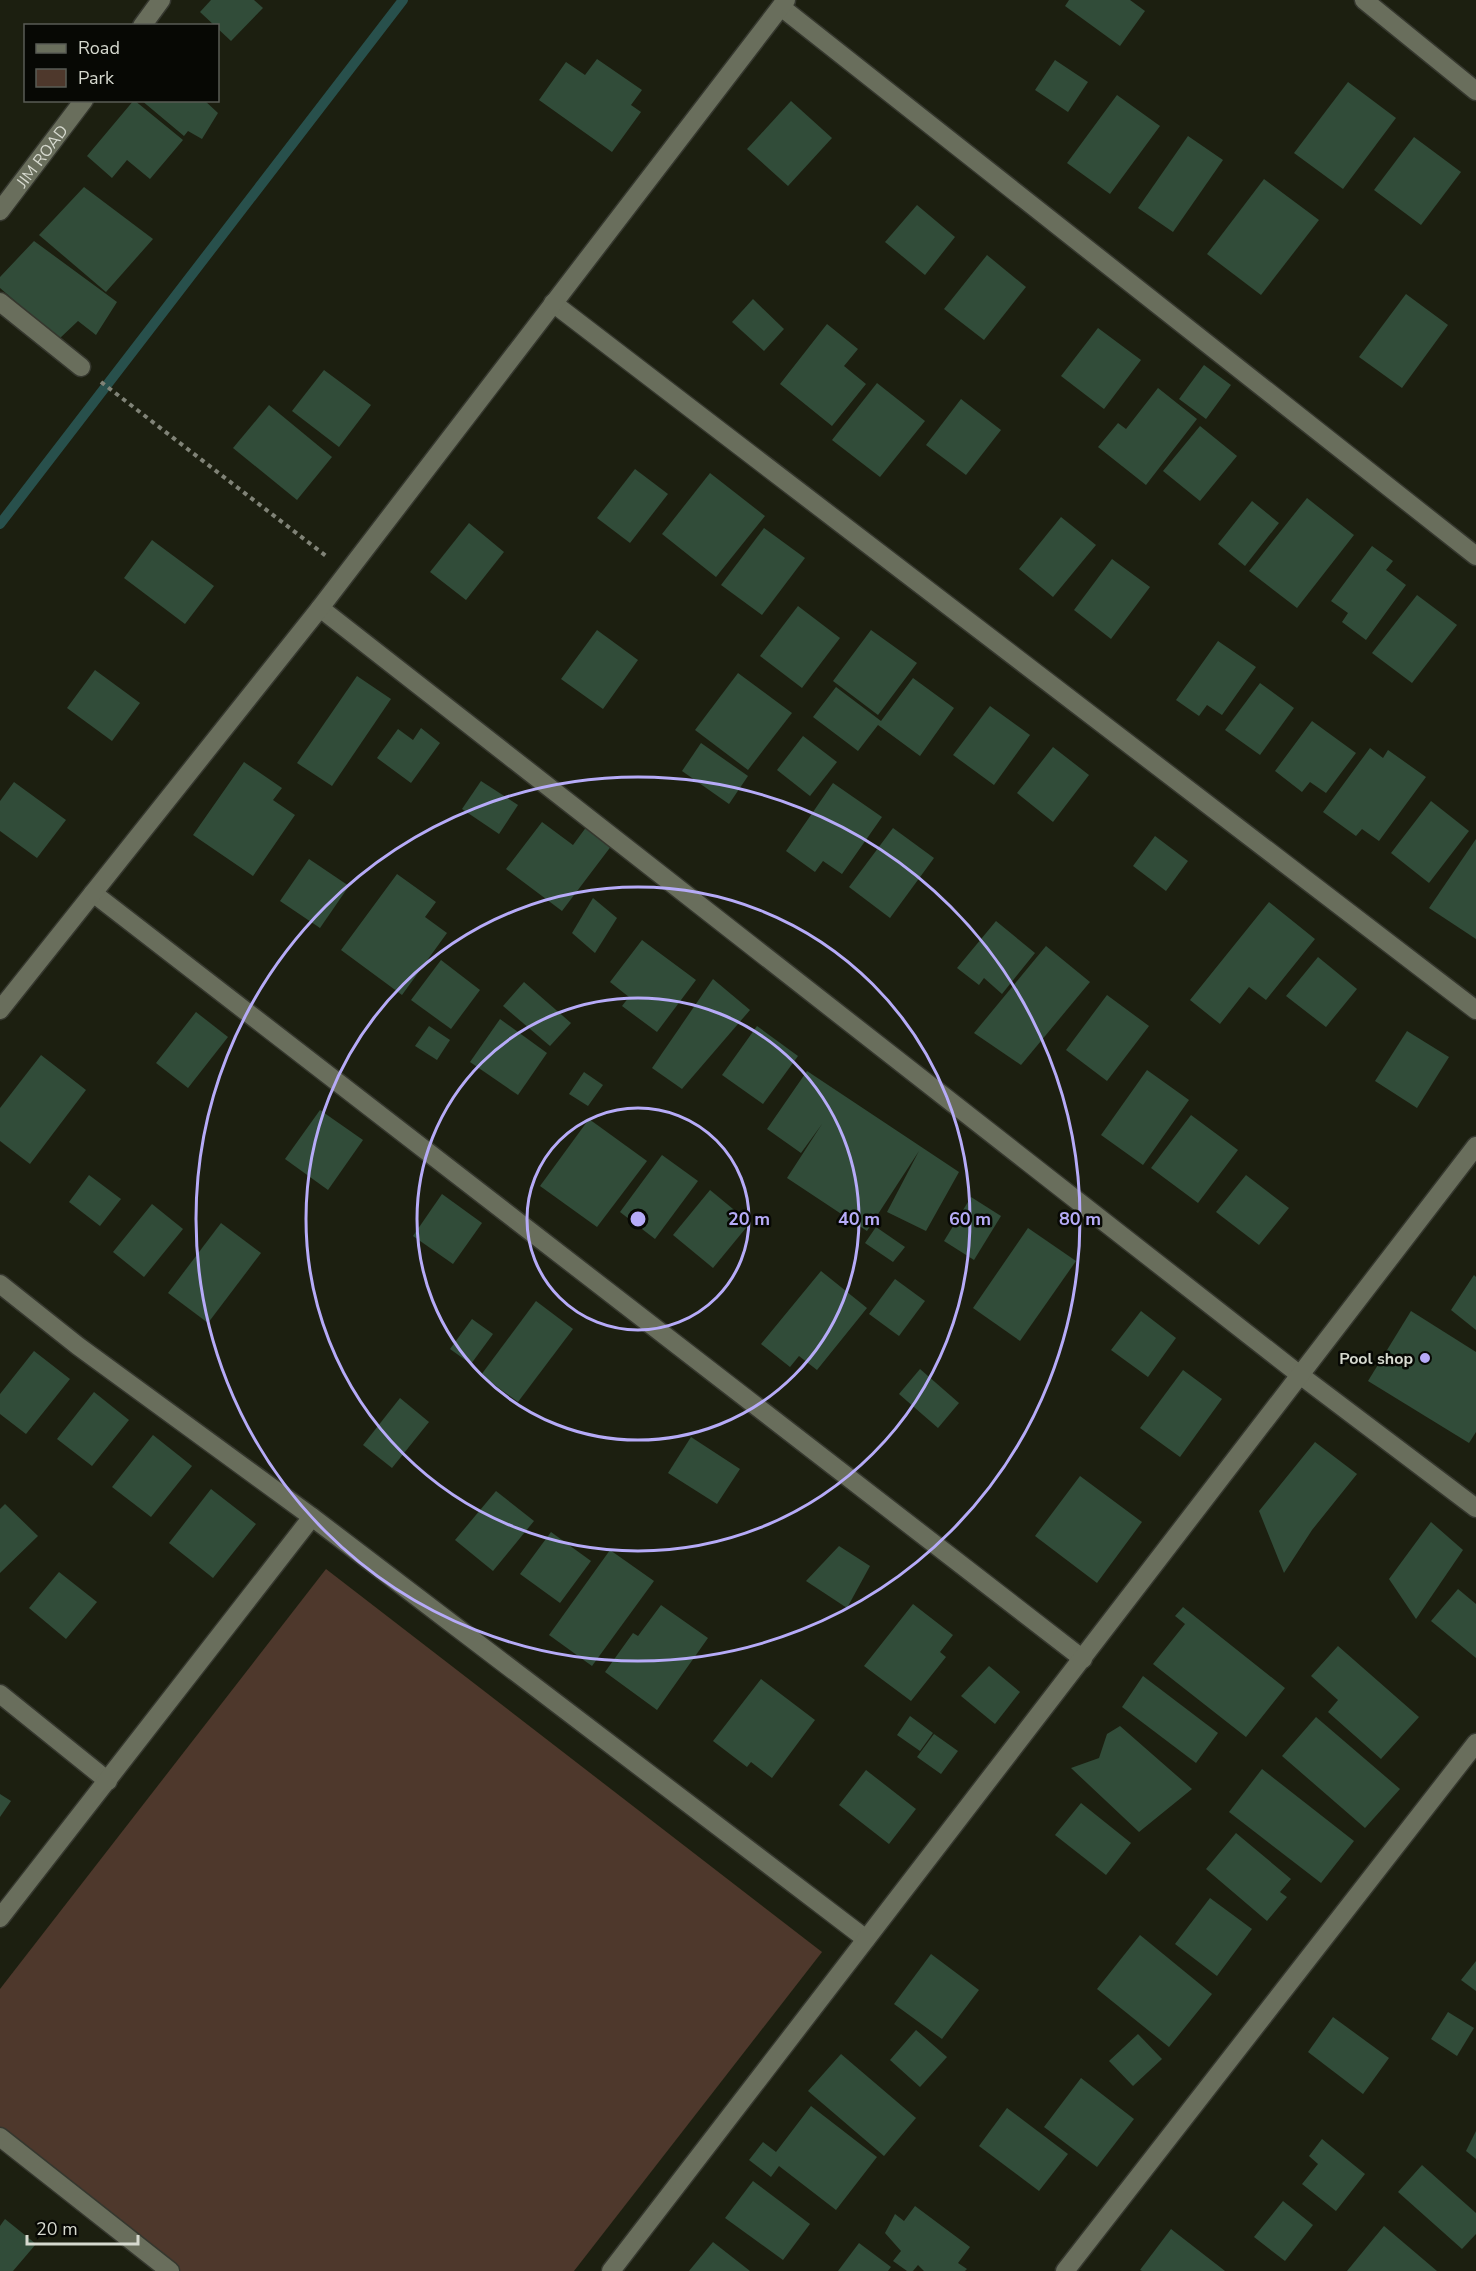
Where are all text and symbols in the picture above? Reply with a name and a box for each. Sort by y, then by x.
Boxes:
legend [24,24,219,102]
text: Road [78,36,120,60]
text: Park [78,66,115,90]
street label: JIM ROAD [11,121,73,193]
text: 20 m [728,1207,770,1231]
text: 40 m [838,1207,880,1231]
text: 60 m [949,1207,991,1231]
text: 80 m [1059,1207,1101,1231]
centre of rings [628,1209,648,1229]
place label: Pool shop [1339,1348,1413,1370]
marker: Pool shop [1418,1351,1432,1365]
scale bar [27,2208,138,2246]
text: 20 m [36,2217,78,2241]

